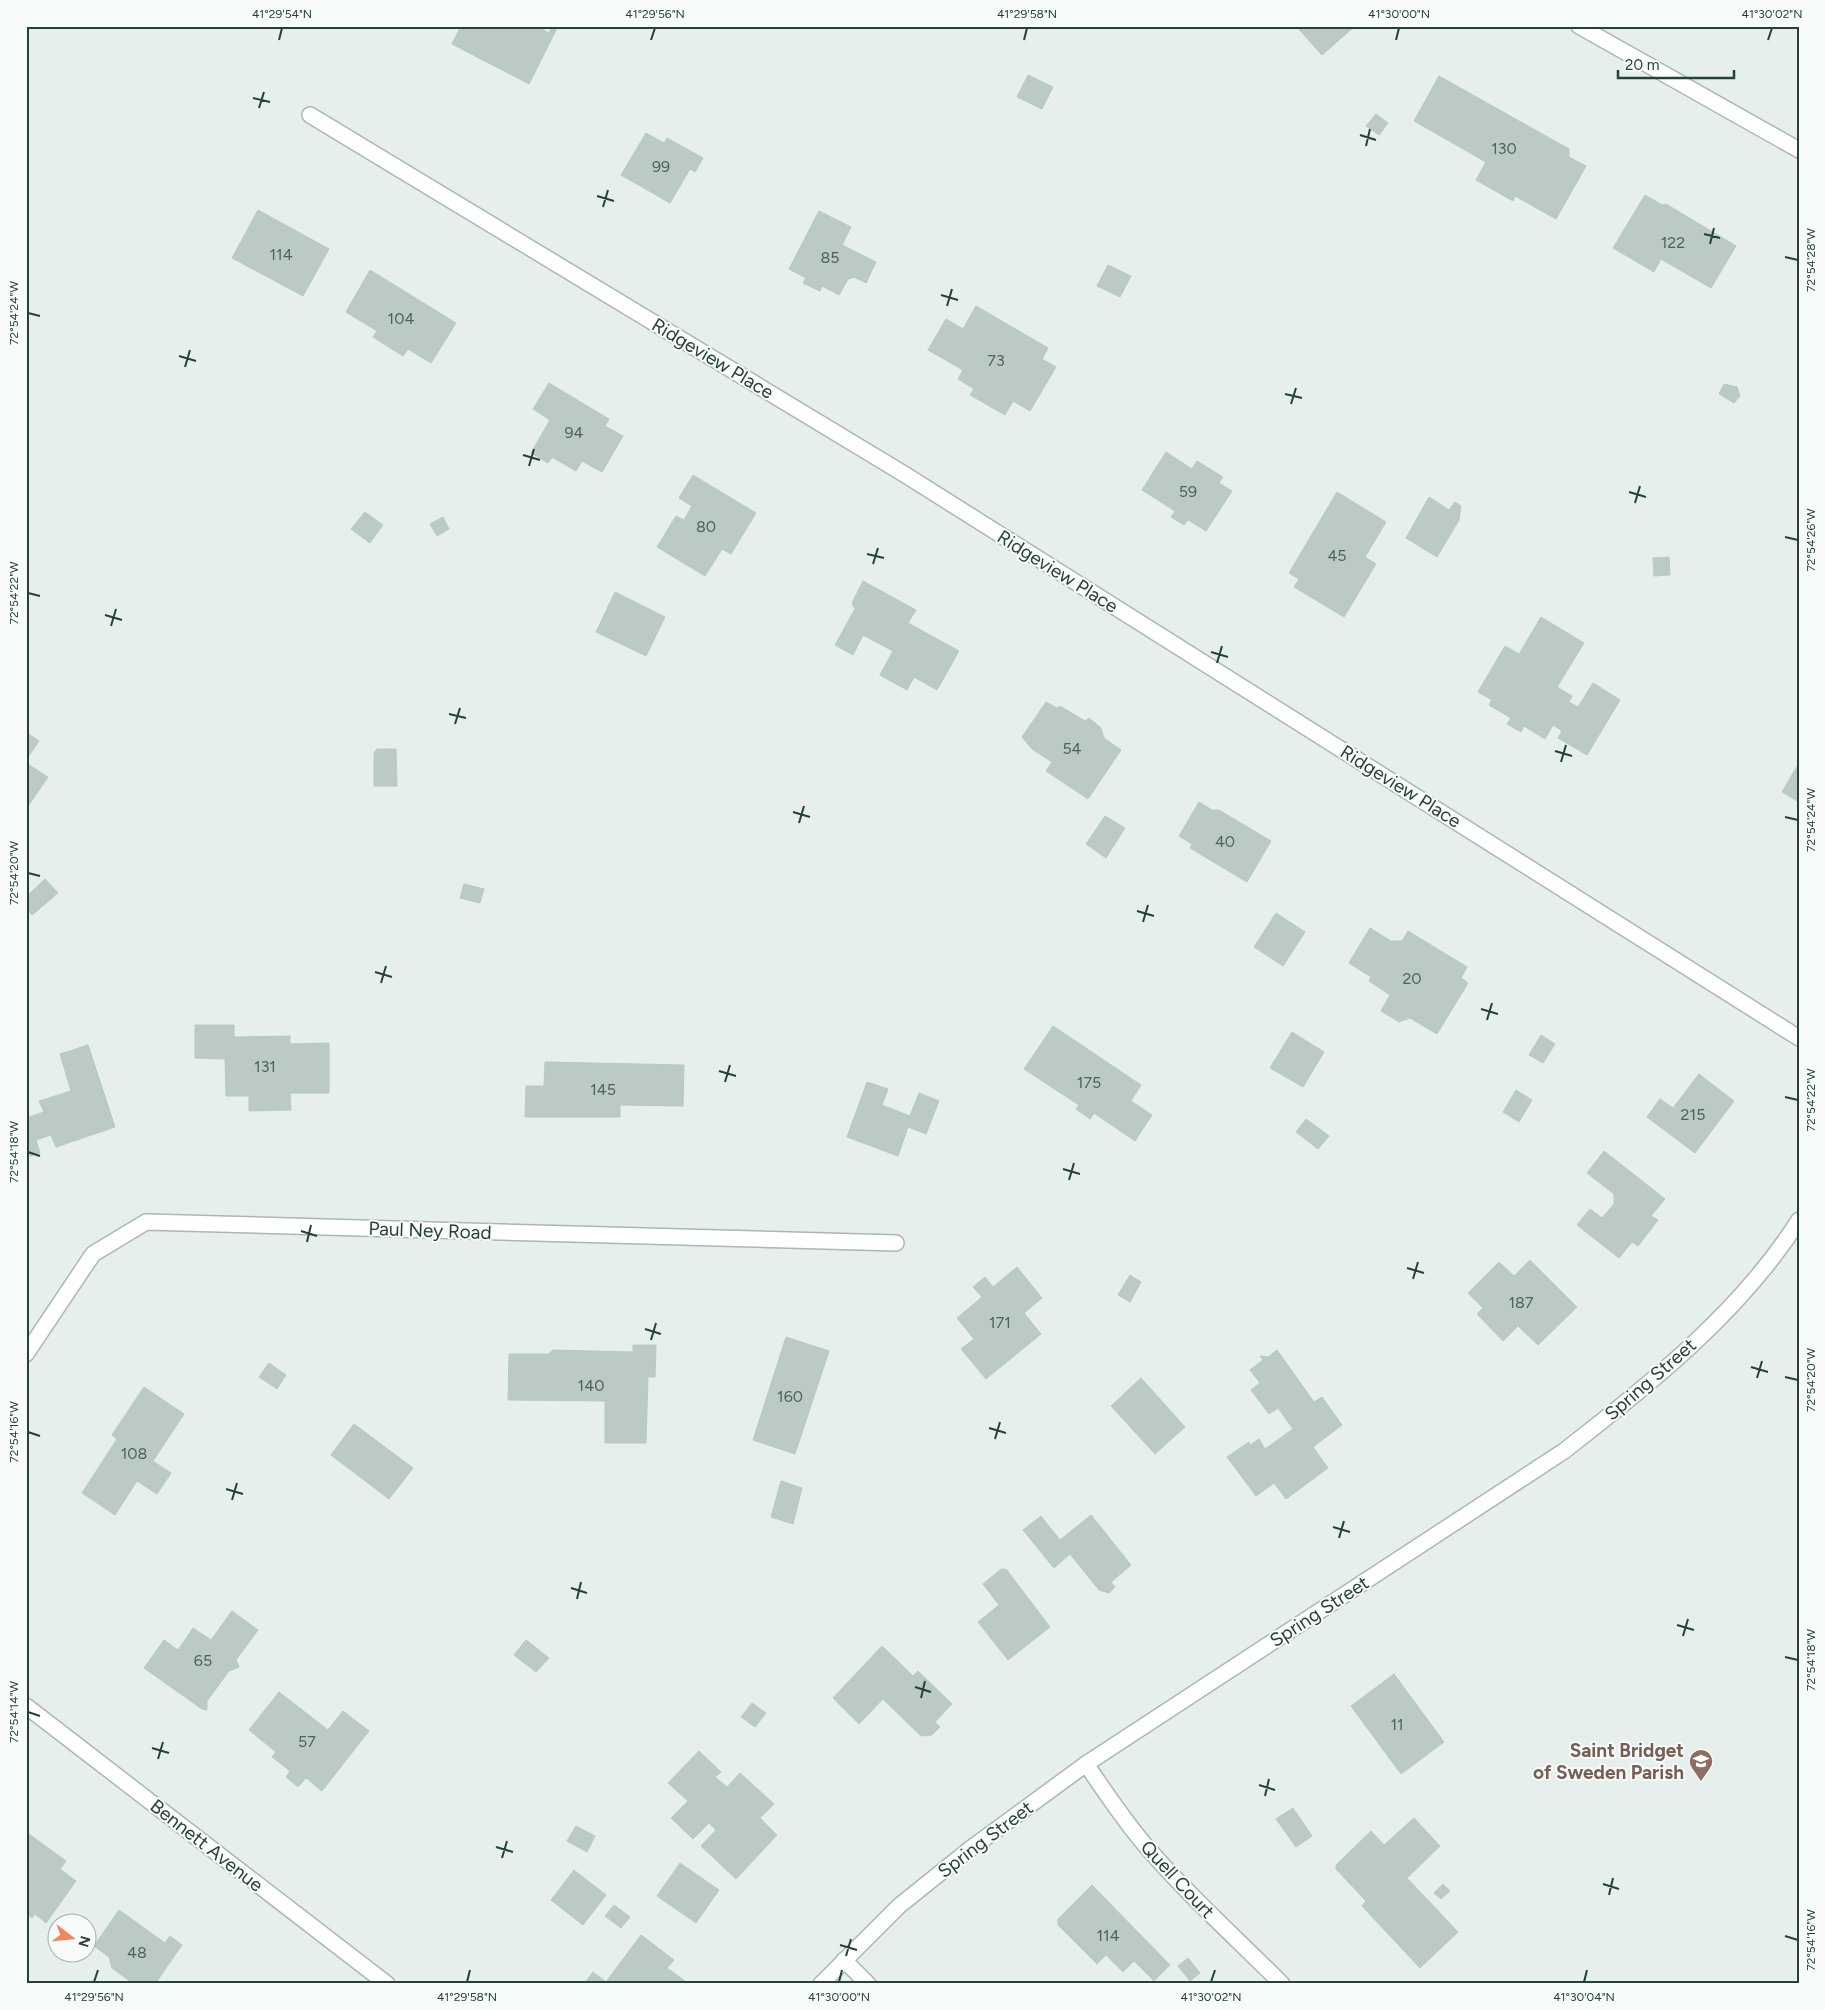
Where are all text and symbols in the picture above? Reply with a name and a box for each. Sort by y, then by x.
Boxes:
text: 41°29'54"N [252,7,312,21]
text: 41°29'56"N [625,7,685,21]
text: 41°29'58"N [997,7,1057,21]
text: 41°30'00"N [1368,7,1430,21]
text: 41°30'02"N [1742,7,1803,21]
scale bar [1618,48,1734,80]
text: 20 m [1625,56,1659,74]
house number: 130 [1491,139,1517,158]
house number: 99 [652,157,670,176]
text: 72°54'28"W [1804,228,1818,292]
house number: 122 [1661,233,1685,252]
house number: 114 [269,245,293,264]
house number: 85 [820,248,840,267]
text: 72°54'24"W [7,281,21,345]
house number: 104 [388,309,414,328]
street label: Ridgeview Place [648,313,778,404]
house number: 73 [987,351,1005,370]
house number: 94 [565,423,584,442]
house number: 59 [1179,482,1197,501]
text: 72°54'26"W [1804,508,1818,572]
house number: 80 [696,517,716,536]
street label: Ridgeview Place [993,525,1122,618]
house number: 45 [1327,546,1347,565]
text: 72°54'22"W [7,561,21,625]
house number: 54 [1062,739,1082,758]
street label: Ridgeview Place [1336,740,1465,833]
text: 72°54'24"W [1804,788,1818,852]
house number: 40 [1215,832,1235,851]
text: 72°54'20"W [7,840,21,905]
house number: 20 [1402,969,1422,988]
house number: 131 [254,1057,276,1076]
text: 72°54'22"W [1804,1068,1818,1132]
house number: 175 [1077,1073,1101,1092]
house number: 145 [590,1080,616,1099]
house number: 215 [1681,1105,1705,1124]
text: 72°54'18"W [7,1121,21,1183]
street label: Paul Ney Road [368,1217,492,1244]
house number: 187 [1508,1293,1534,1312]
house number: 171 [989,1313,1011,1332]
street label: Spring Street [1600,1334,1701,1425]
text: 72°54'20"W [1804,1347,1818,1412]
house number: 140 [578,1376,604,1395]
house number: 160 [777,1387,803,1406]
text: 72°54'16"W [7,1401,21,1463]
house number: 108 [121,1444,147,1463]
street label: Spring Street [1265,1571,1373,1652]
text: 72°54'18"W [1804,1629,1818,1691]
house number: 65 [194,1651,212,1670]
text: 72°54'14"W [7,1680,21,1743]
house number: 11 [1390,1715,1404,1734]
house number: 57 [298,1732,316,1751]
place label: Saint Bridget of Sweden Parish [1533,1739,1684,1784]
school or university icon: Saint Bridget of Sweden Parish [1688,1748,1714,1782]
street label: Bennett Avenue [146,1794,268,1897]
street label: Spring Street [933,1796,1037,1883]
street label: Quell Court [1136,1836,1219,1923]
text: 72°54'16"W [1804,1909,1818,1971]
north arrow [48,1912,98,1962]
house number: 114 [1096,1926,1120,1945]
text: N [74,1934,94,1949]
house number: 48 [127,1943,147,1962]
text: 41°29'56"N [64,1990,124,2004]
text: 41°29'58"N [437,1990,497,2004]
text: 41°30'00"N [808,1990,870,2004]
text: 41°30'02"N [1181,1990,1242,2004]
text: 41°30'04"N [1553,1990,1615,2004]

